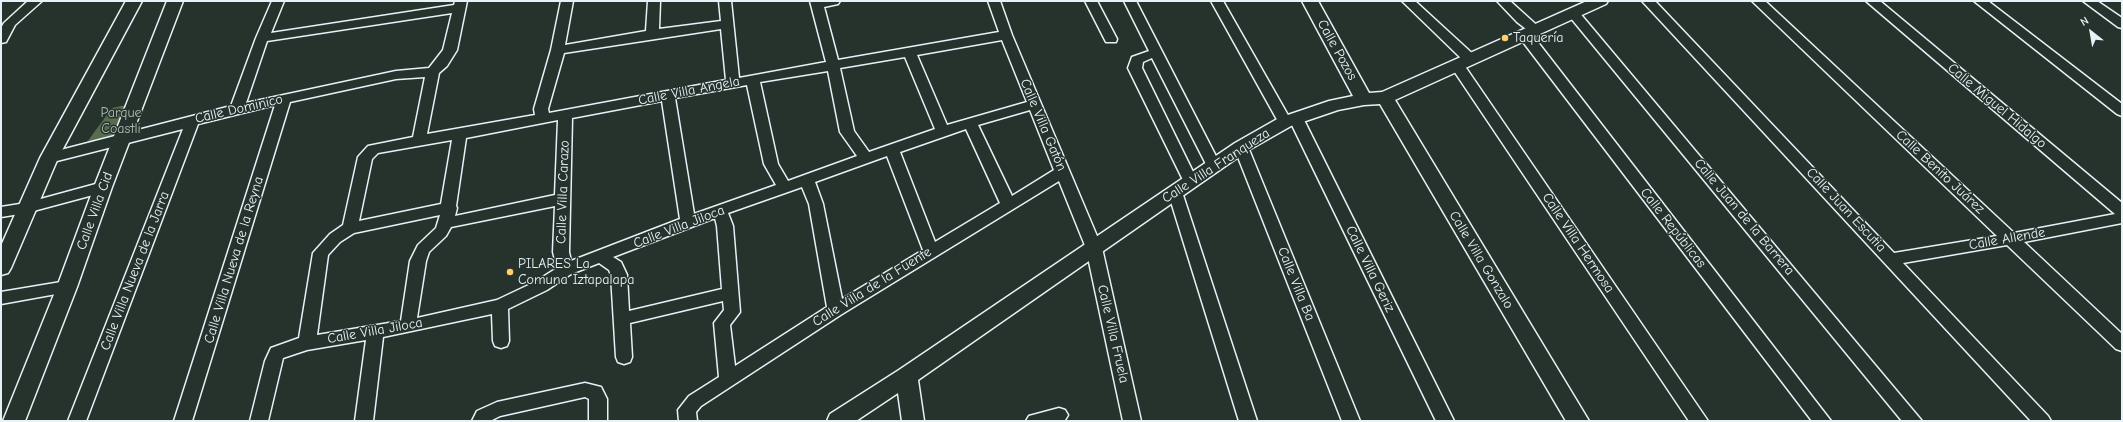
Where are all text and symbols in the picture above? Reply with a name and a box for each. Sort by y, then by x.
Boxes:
north arrow [2071,12,2111,52]
text: N [2078,14,2091,29]
street label: Calle Pozos [1313,17,1361,83]
place label: Taquería [1513,30,1564,46]
marker: Taquería [1500,33,1510,43]
street label: Calle Miguel Hidalgo [1944,60,2050,152]
street label: Calle Villa Angela [637,73,741,109]
street label: Calle Villa Gatón [1016,76,1070,174]
street label: Calle Dominico [193,91,285,127]
park label: Parque Coastli [100,105,142,138]
street label: Calle Villa Franqueza [1159,125,1273,207]
street label: Calle Benito Juárez [1892,127,1988,217]
street label: Calle Villa Carazo [553,140,573,244]
street label: Calle Juan de la Barrera [1690,155,1798,279]
street label: Calle Juan Escutia [1803,164,1889,256]
street label: Calle Villa Cid [73,170,117,252]
street label: Calle Villa Nueva de la Reyna [201,174,267,346]
street label: Calle Repúblicas [1637,185,1709,271]
street label: Calle Villa Nueva de la Jarra [97,189,173,353]
street label: Calle Villa Hermosa [1538,190,1618,296]
street label: Calle Villa Jiloca [631,202,727,252]
street label: Calle Villa Gonzalo [1445,208,1517,312]
street label: Calle Villa Geriz [1342,223,1398,315]
street label: Calle Allende [1968,224,2046,254]
street label: Calle Villa de la Fuente [809,244,935,330]
street label: Calle Villa Ba [1274,245,1318,323]
place label: PILARES La Comuna Iztapalapa [518,256,634,288]
marker: PILARES La Comuna Iztapalapa [505,267,515,277]
street label: Calle Villa Fruela [1094,283,1132,385]
street label: Calle Villa Jiloca [326,314,424,348]

